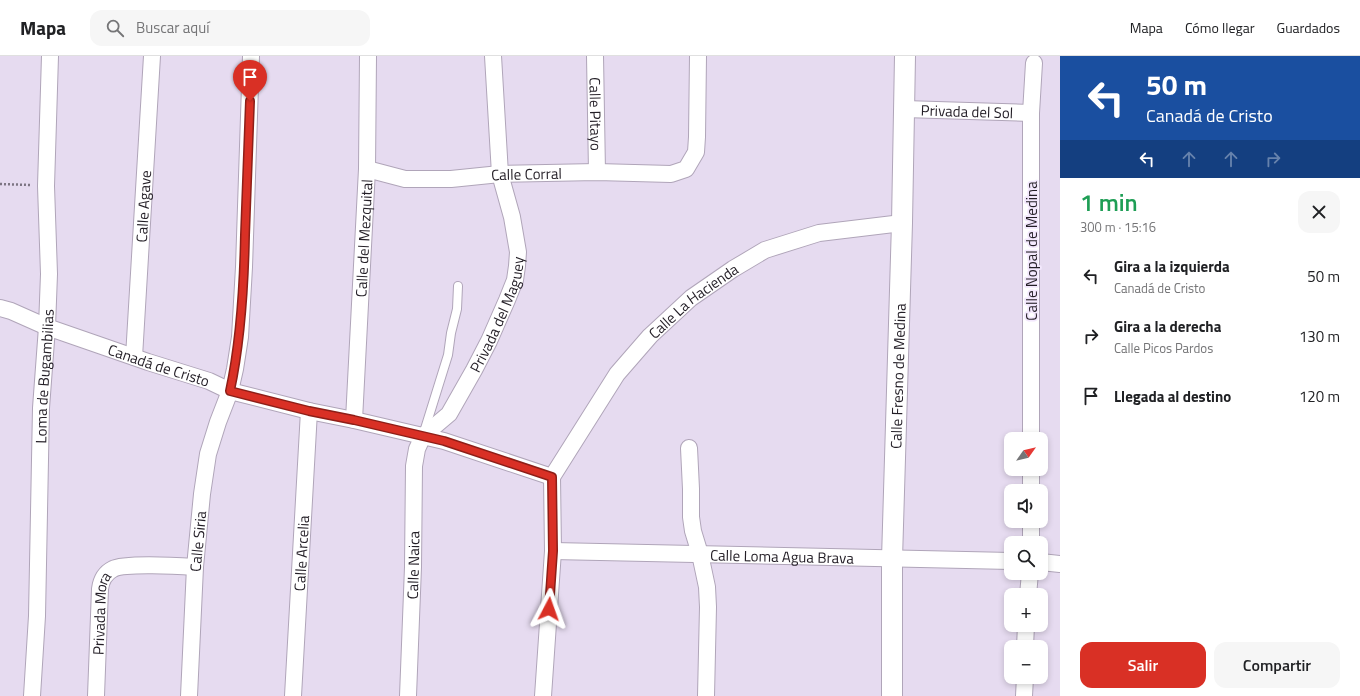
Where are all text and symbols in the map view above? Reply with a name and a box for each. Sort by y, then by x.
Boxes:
search box [90,10,370,46]
text: Mapa [20,13,66,42]
text: Buscar aquí [136,16,209,39]
icon: search [104,17,126,39]
text: Mapa [1130,17,1163,38]
text: Cómo llegar [1185,17,1255,38]
text: Guardados [1277,17,1340,38]
pin [233,60,267,101]
text: 50 m [1146,63,1207,106]
icon: arrive [239,66,261,88]
icon: left [1080,72,1132,124]
street label: Calle Pitayo [584,77,608,151]
street label: Privada del Sol [920,98,1014,124]
text: Canadá de Cristo [1146,102,1273,129]
icon: left [1136,148,1158,170]
icon: ahead [1178,148,1200,170]
icon: ahead [1220,148,1242,170]
icon: right [1262,148,1284,170]
street label: Calle Corral [490,161,562,186]
street label: Calle Agave [129,170,157,243]
street label: Calle del Mezquital [349,179,378,298]
street label: Calle Nopal de Medina [1020,181,1043,321]
text: 1 min [1080,184,1138,220]
button: close [1298,191,1340,233]
text: 300 m · 15:16 [1080,217,1156,237]
text: Gira a la izquierda [1114,255,1230,278]
street label: Privada del Maguey [463,256,529,376]
street label: Calle La Hacienda [643,257,743,344]
icon: left [1080,265,1102,287]
text: 50 m [1307,265,1340,288]
text: Canadá de Cristo [1114,278,1205,298]
street label: Calle Fresno de Medina [884,302,911,449]
street label: Loma de Bugambilias [29,309,59,444]
text: Gira a la derecha [1114,315,1221,338]
icon: right [1080,325,1102,347]
text: 130 m [1299,325,1340,348]
street label: Canadá de Cristo [105,338,213,392]
text: Calle Picos Pardos [1114,338,1213,358]
icon: arrive [1080,385,1102,407]
text: Llegada al destino [1114,385,1231,408]
text: 120 m [1299,385,1340,408]
north arrow [1004,432,1048,476]
map controls [1004,432,1048,684]
button: sound [1004,484,1048,528]
street label: Calle Siria [183,509,212,572]
street label: Calle Arcelia [287,514,315,592]
street label: Calle Naica [400,530,425,600]
button: search [1004,536,1048,580]
street label: Calle Loma Agua Brava [710,543,855,569]
street label: Privada Mora [86,566,117,655]
position arrow [528,588,570,630]
button: + [1004,588,1048,632]
button: − [1004,640,1048,684]
button: Salir [1080,642,1206,688]
button: Compartir [1214,642,1340,688]

